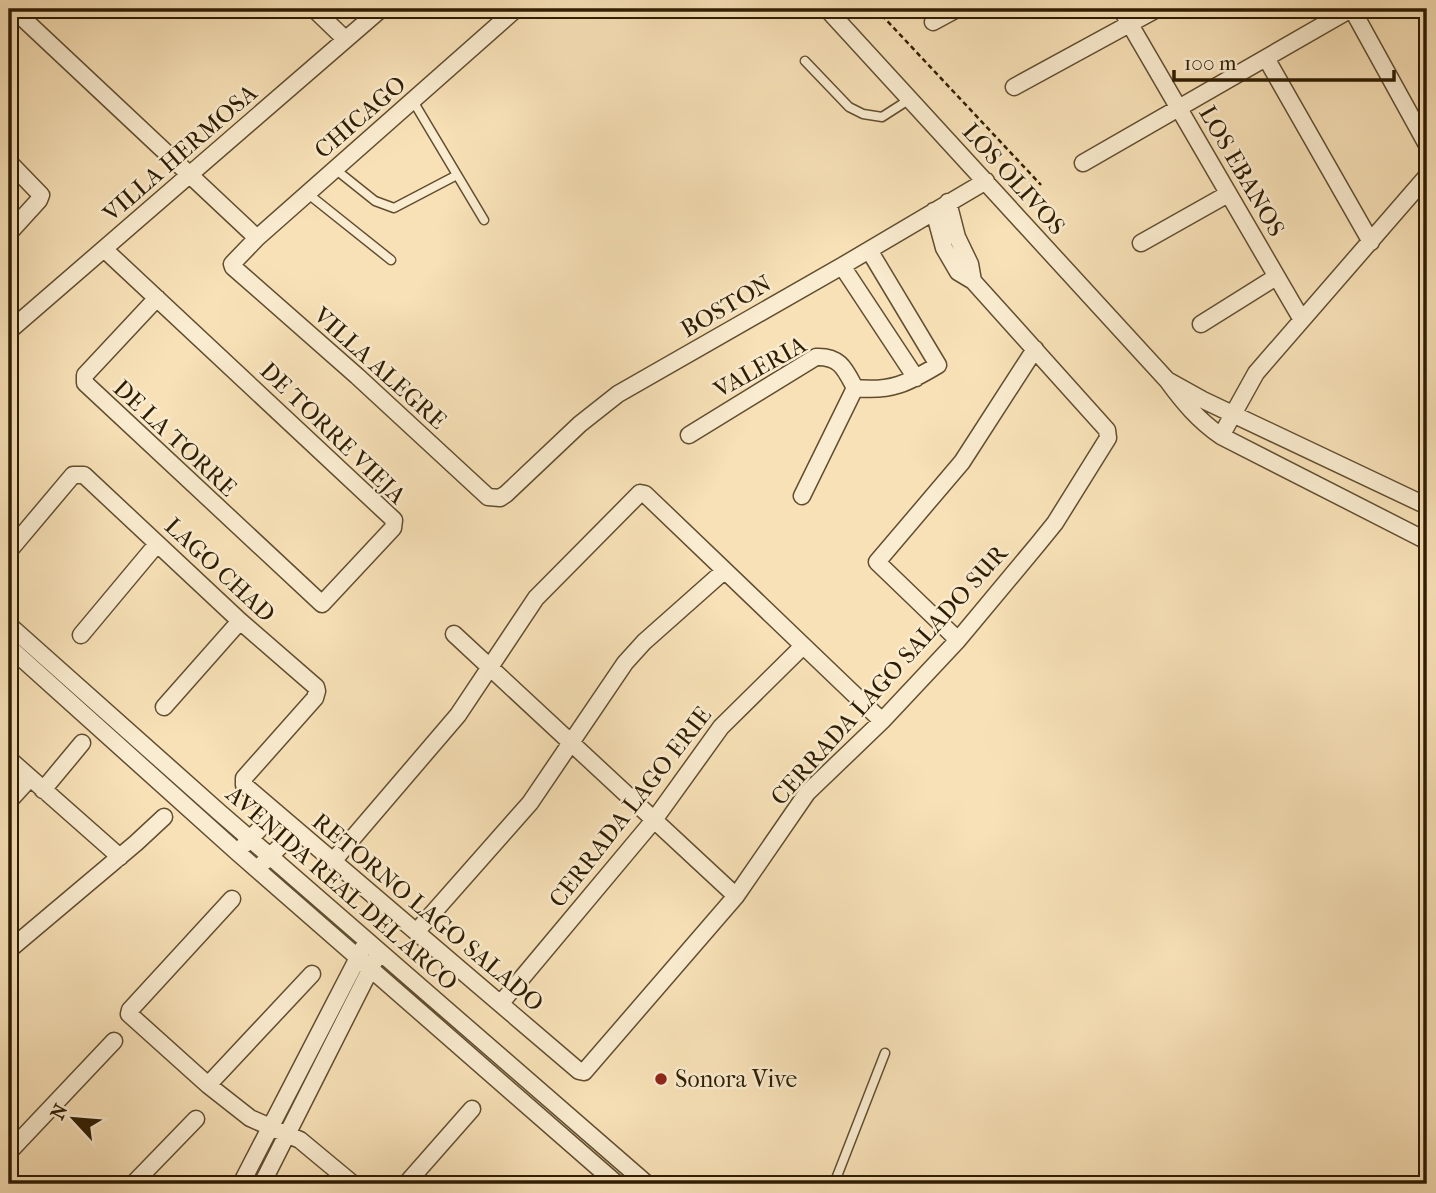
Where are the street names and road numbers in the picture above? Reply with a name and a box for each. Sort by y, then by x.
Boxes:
street label: CHICAGO [309,70,411,164]
street label: VILLA HERMOSA [97,78,263,228]
street label: LOS EBANOS [1193,101,1291,241]
street label: LOS OLIVOS [957,118,1071,240]
street label: BOSTON [676,269,776,343]
street label: VILLA ALEGRE [307,300,452,435]
street label: VALERIA [708,330,811,404]
street label: DE TORRE VIEJA [254,356,412,510]
street label: DE LA TORRE [108,374,242,502]
street label: LAGO CHAD [159,512,281,628]
street label: CERRADA LAGO SALADO SUR [765,538,1014,811]
street label: CERRADA LAGO ERIE [543,701,717,913]
street label: AVENIDA REAL DEL ARCO [220,779,463,996]
street label: RETORNO LAGO SALADO [307,807,549,1017]

